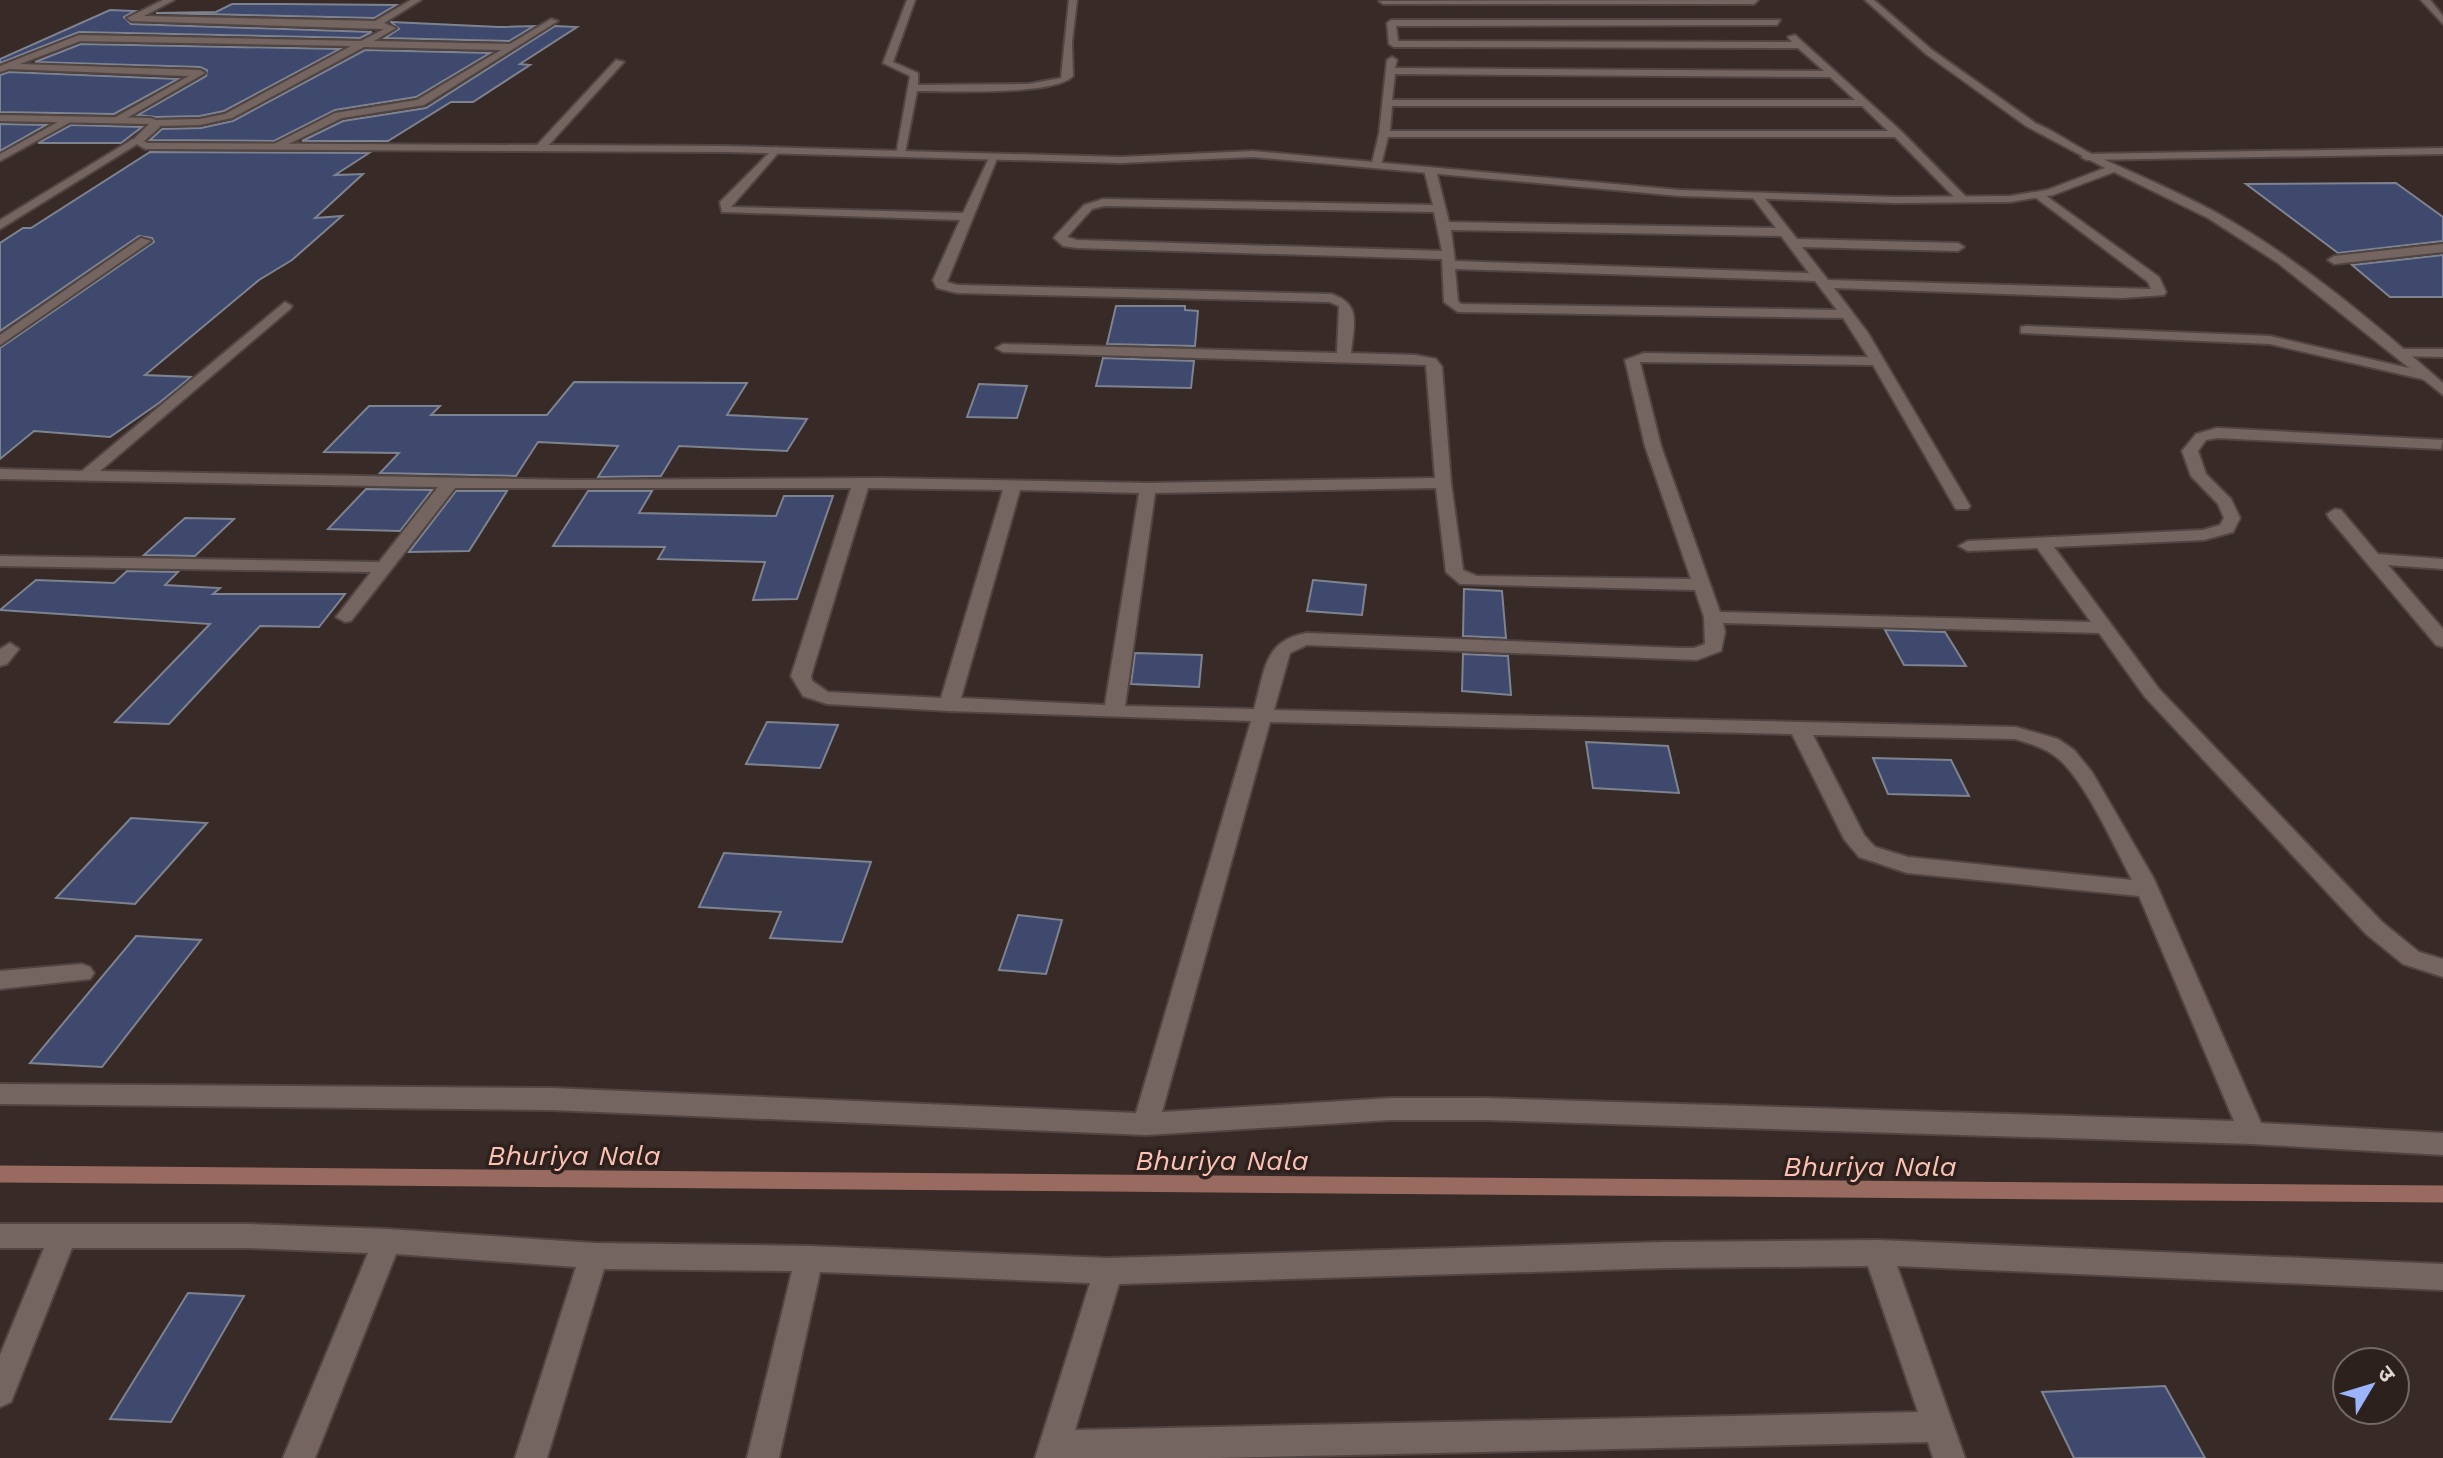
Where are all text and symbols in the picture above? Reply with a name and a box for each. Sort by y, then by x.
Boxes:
water label: Bhuriya Nala [487,1139,661,1172]
water label: Bhuriya Nala [1135,1144,1309,1177]
water label: Bhuriya Nala [1783,1150,1957,1183]
north arrow [2331,1346,2411,1426]
text: उ [2373,1361,2401,1388]

